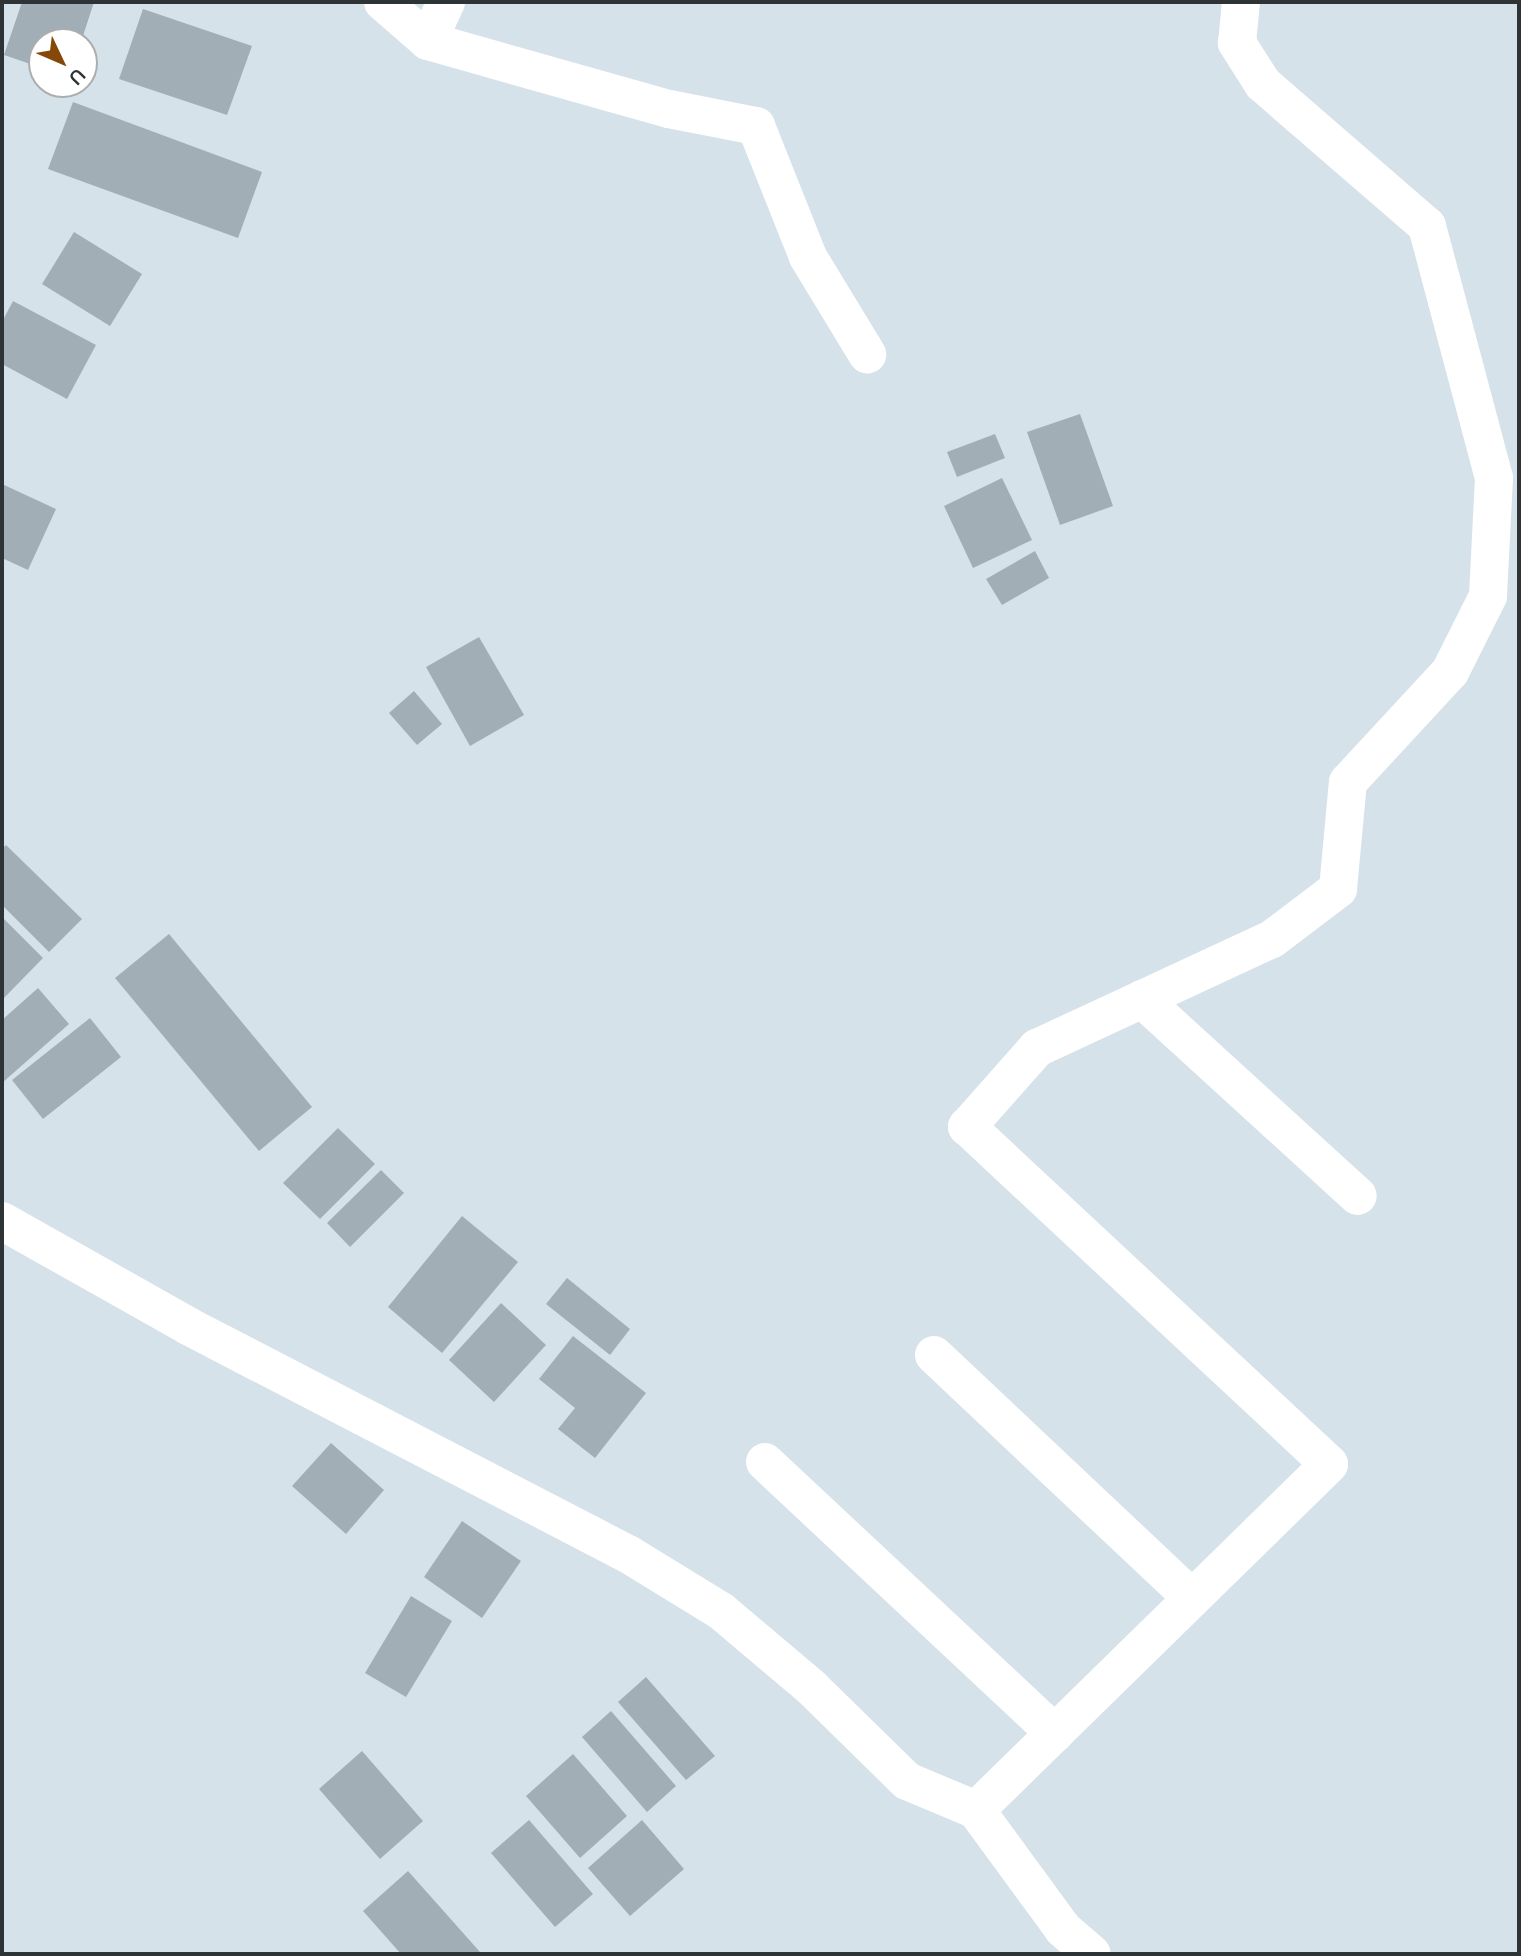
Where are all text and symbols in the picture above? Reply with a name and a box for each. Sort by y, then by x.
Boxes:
north arrow [28,28,98,98]
text: U [62,62,91,90]

